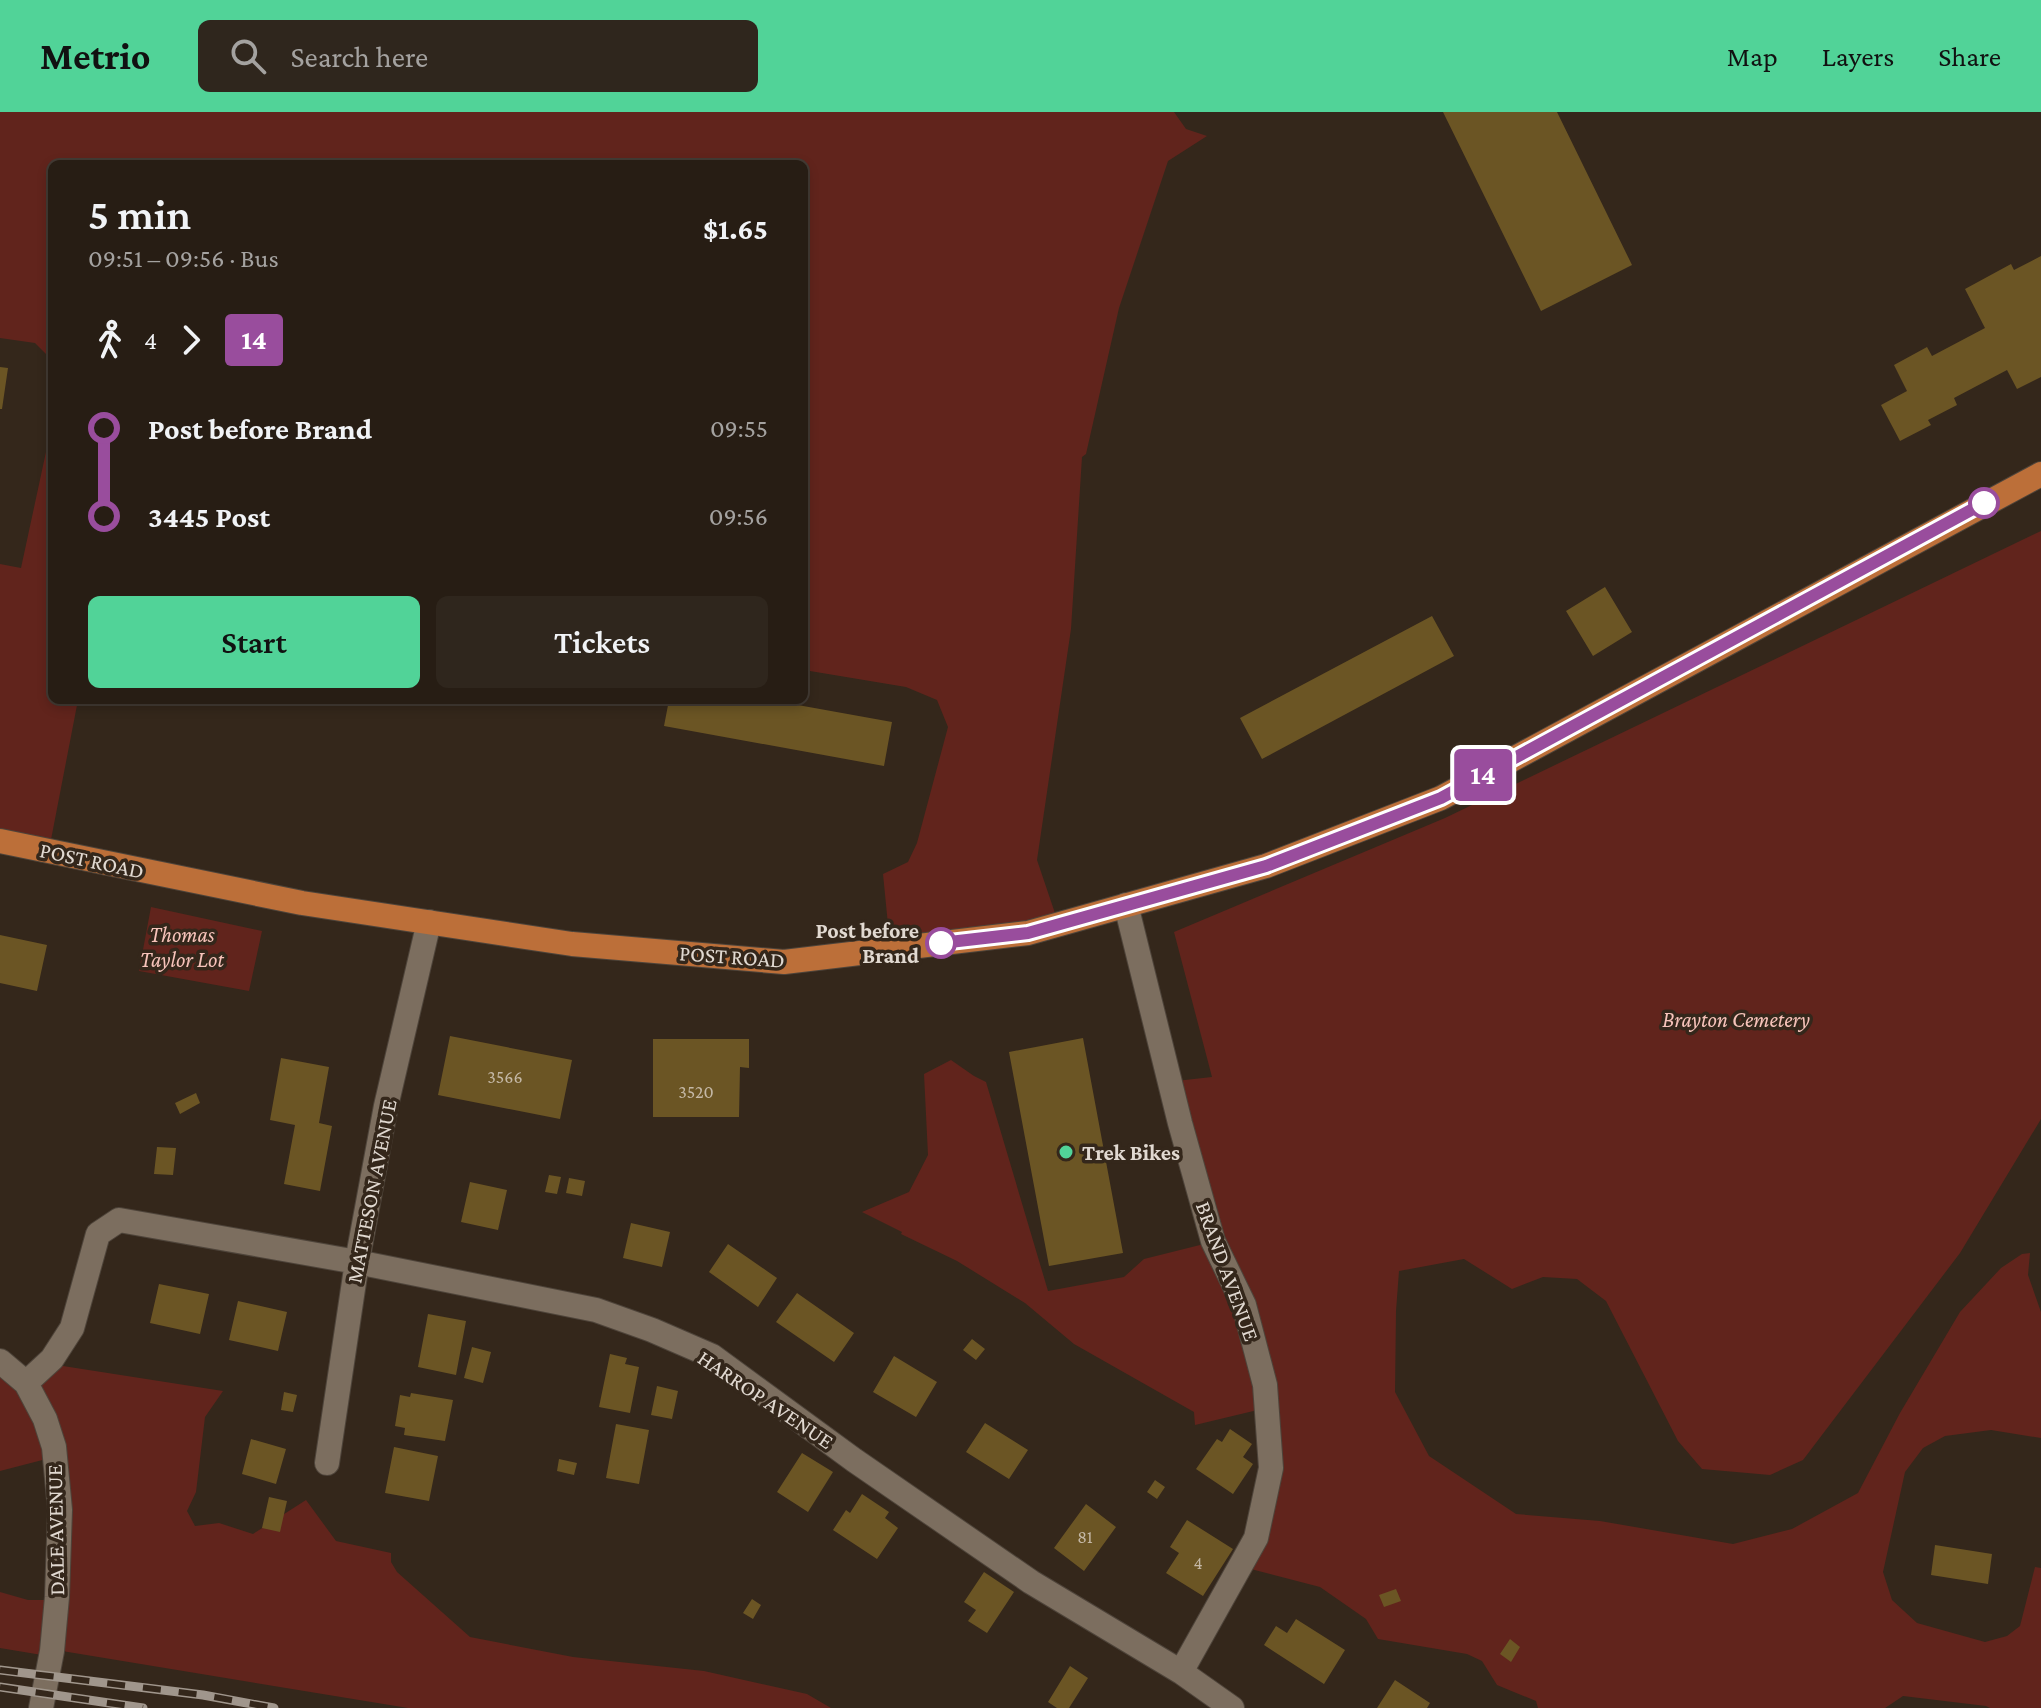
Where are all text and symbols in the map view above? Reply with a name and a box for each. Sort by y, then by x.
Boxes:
search box [198,20,758,92]
icon: search [226,34,270,78]
text: Metrio [40,35,150,77]
text: Search here [290,40,428,73]
text: Map [1727,41,1778,72]
text: Layers [1822,41,1894,72]
text: Share [1938,41,2001,72]
text: 5 min [88,190,191,238]
text: $1.65 [703,212,768,245]
text: 09:51 – 09:56 · Bus [88,244,279,273]
icon: walk [88,318,132,362]
icon: forward [169,318,213,362]
text: 14 [241,324,267,355]
text: 4 [144,326,157,355]
text: Post before Brand [148,412,372,445]
text: 09:55 [710,414,768,443]
unlabelled marker [1969,488,1999,518]
text: 3445 Post [148,500,270,533]
text: 09:56 [709,502,768,531]
button: Start [88,596,420,688]
button: Tickets [436,596,768,688]
line badge: 14 [1447,749,1519,801]
text: 14 [1470,759,1496,790]
street label: POST ROAD [38,837,146,884]
place label: Post before Brand [816,918,919,968]
park label: Thomas Taylor Lot [140,922,224,972]
marker: Post before Brand [926,928,956,958]
street label: POST ROAD [678,940,786,973]
park label: Brayton Cemetery [1662,1007,1810,1032]
house number: 3566 [487,1067,523,1087]
house number: 3520 [678,1082,714,1102]
street label: MATTESON AVENUE [341,1097,402,1285]
place label: Trek Bikes [1082,1140,1180,1165]
marker: Trek Bikes [1057,1143,1075,1161]
street label: BRAND AVENUE [1191,1198,1264,1344]
street label: HARROP AVENUE [693,1345,838,1454]
street label: DALE AVENUE [42,1464,69,1596]
house number: 81 [1077,1527,1093,1547]
house number: 4 [1193,1553,1203,1573]

